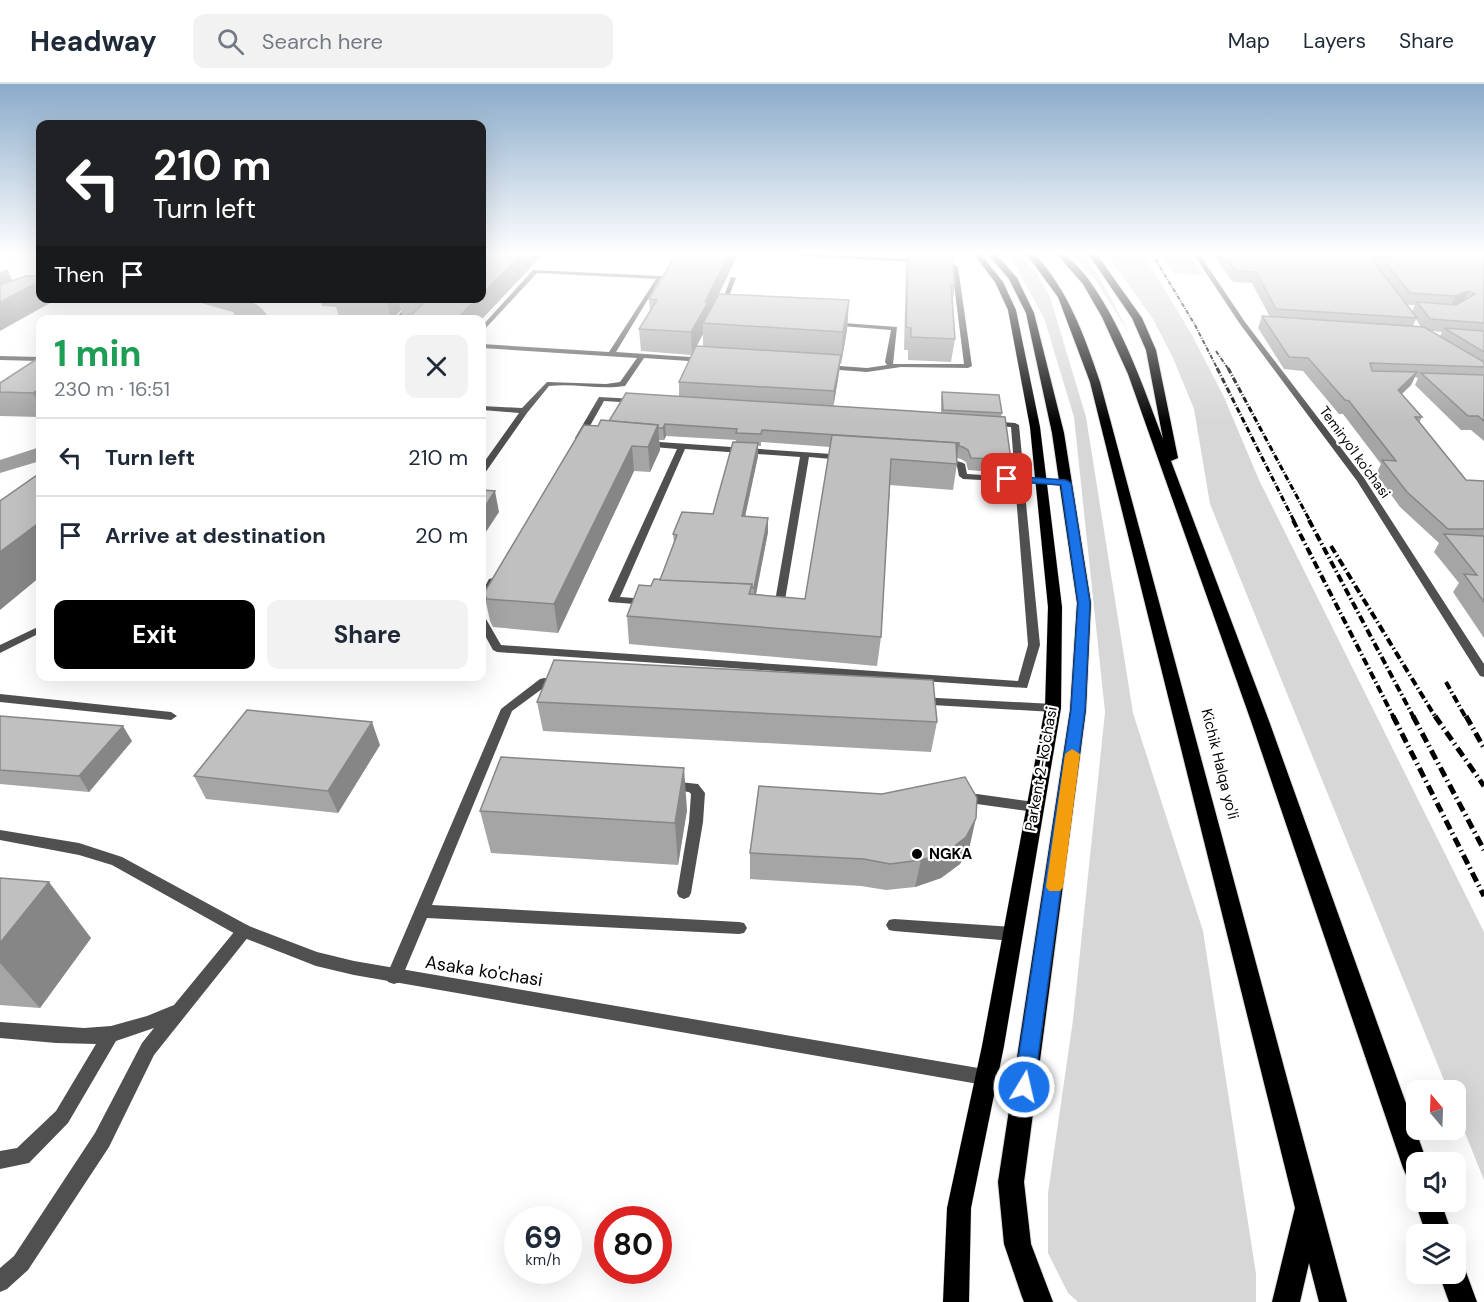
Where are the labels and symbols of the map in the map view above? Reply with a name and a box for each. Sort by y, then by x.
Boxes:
street label: Temiryo'l ko'chasi [1316,402,1394,502]
pin [981,453,1032,504]
street label: Parkent 2-ko'chasi [1020,705,1062,833]
street label: Kichik Halqa yo'li [1197,707,1243,821]
place label: NGKA [929,844,972,864]
marker: NGKA [910,847,924,861]
street label: Asaka ko'chasi [424,950,544,992]
position arrow [992,1055,1056,1119]
north arrow [1406,1080,1466,1140]
speed limit sign: 80 [594,1206,672,1284]

